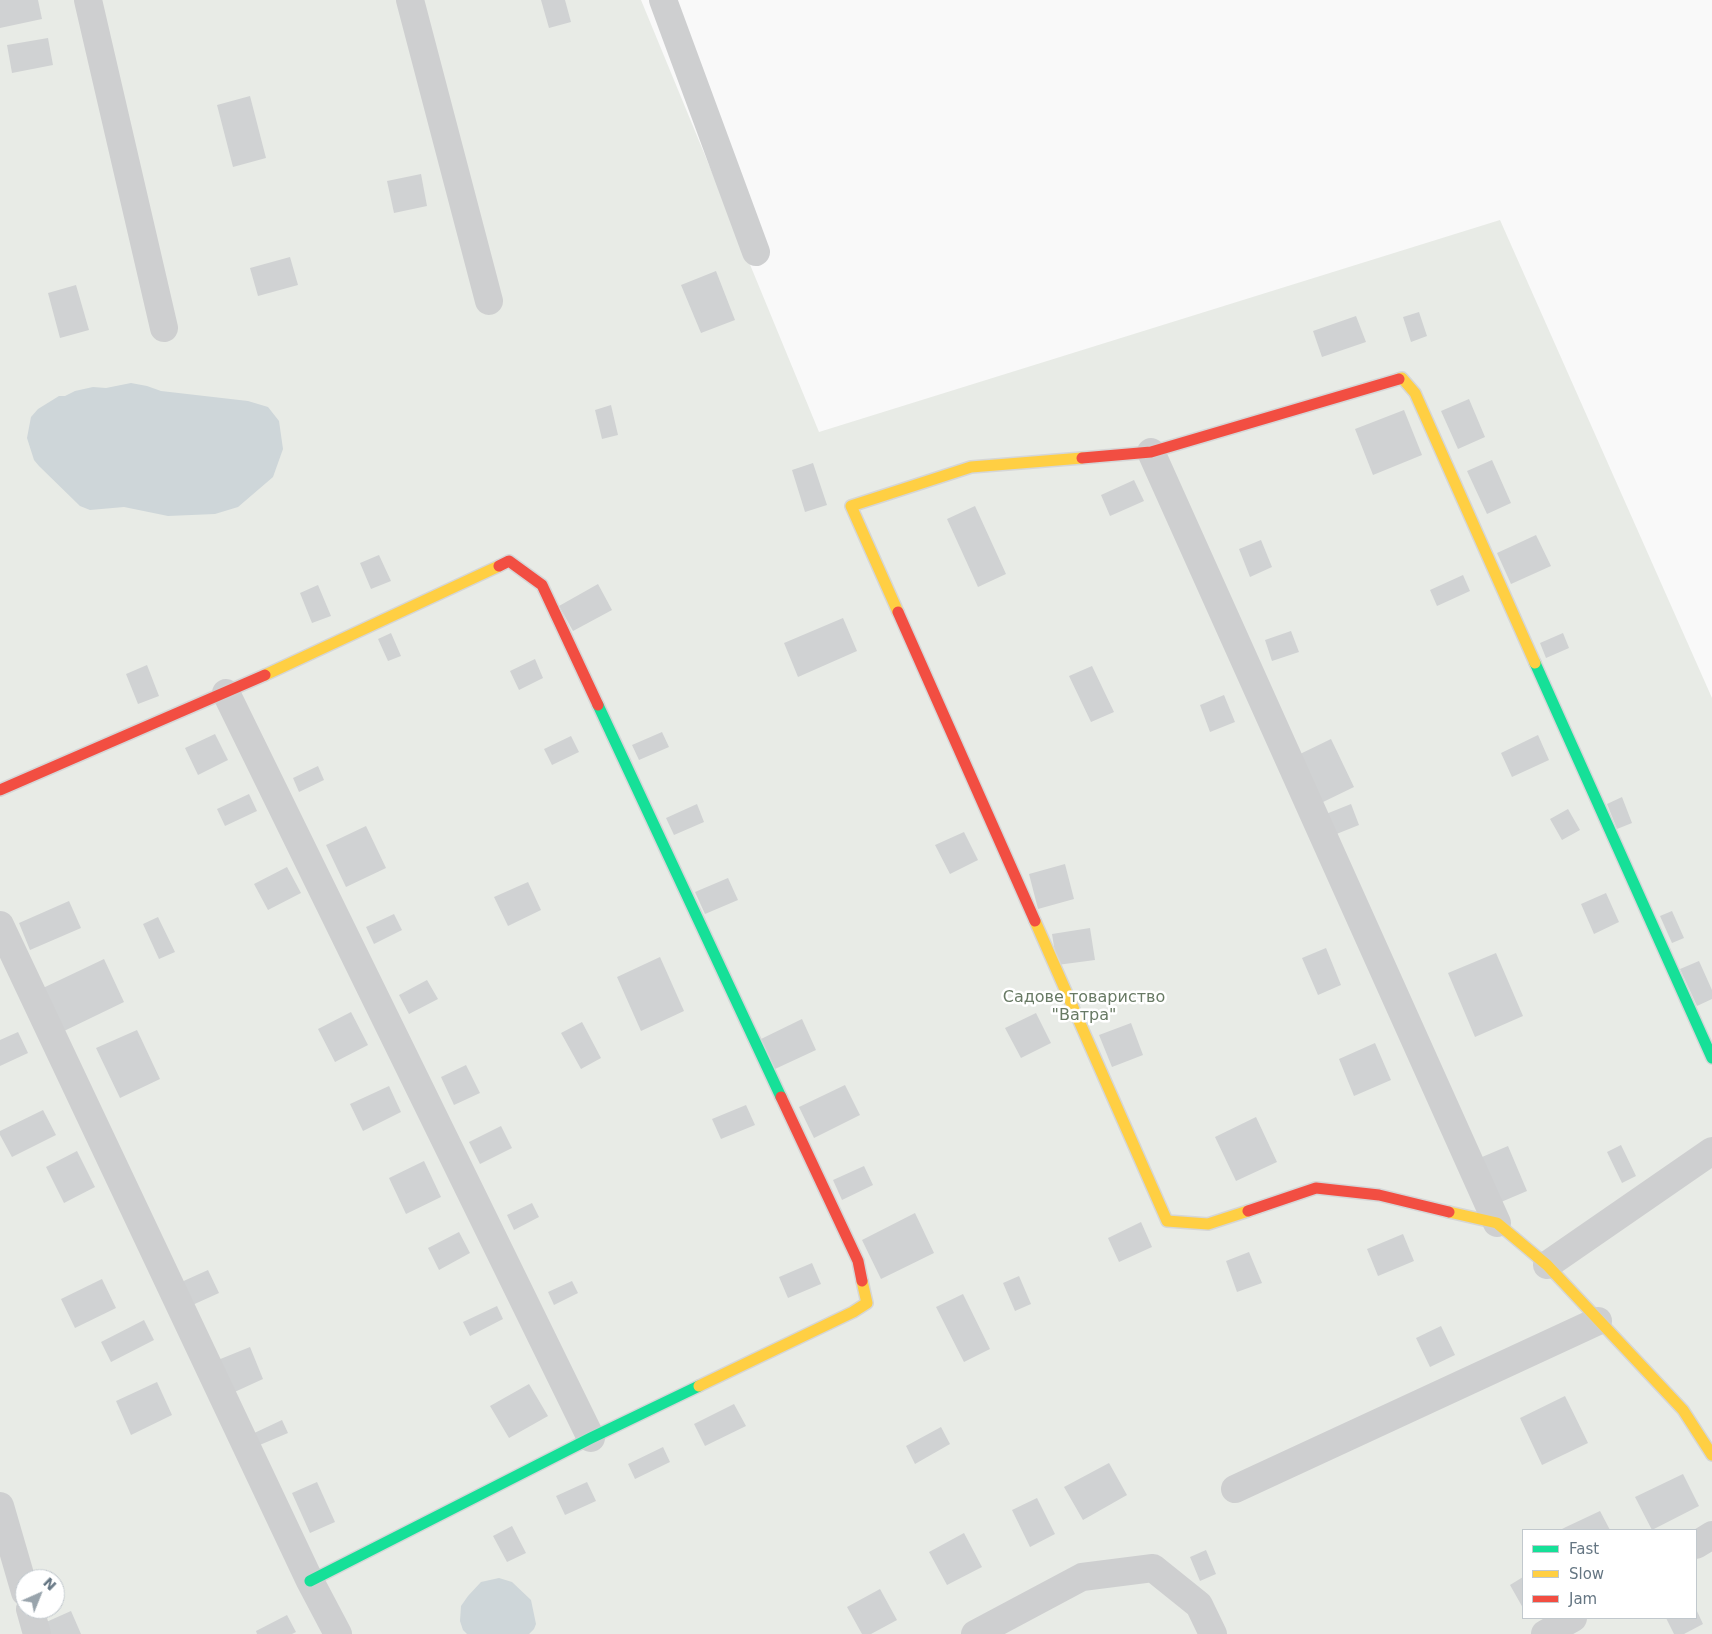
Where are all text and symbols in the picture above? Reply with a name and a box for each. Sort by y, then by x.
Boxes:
park label: Садове товариство "Ватра" [1003,988,1165,1026]
legend [1522,1529,1697,1619]
text: Fast [1569,1540,1599,1558]
text: Slow [1569,1565,1604,1583]
north arrow [15,1569,65,1619]
text: N [40,1574,59,1594]
text: Jam [1569,1590,1597,1608]

